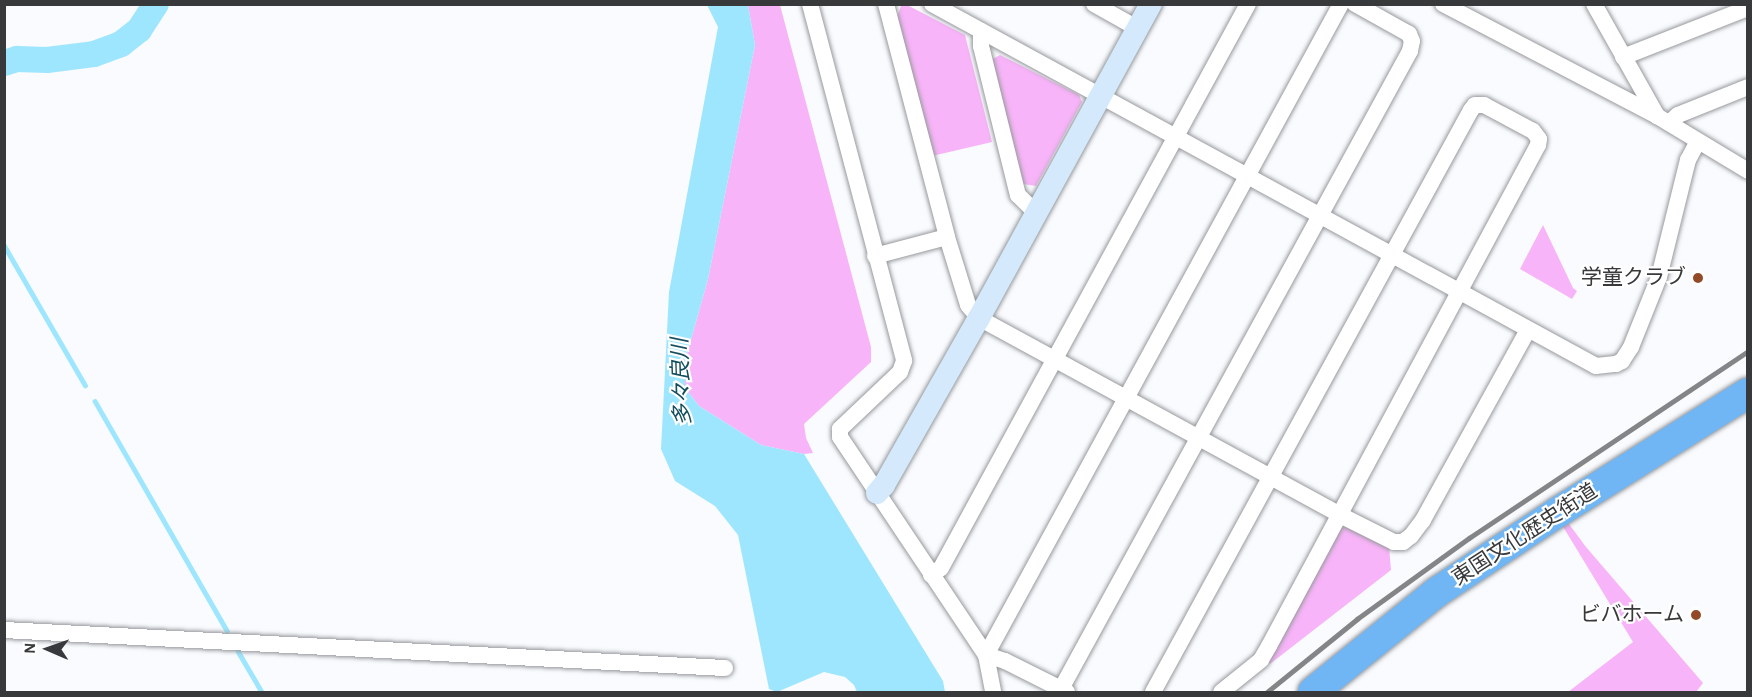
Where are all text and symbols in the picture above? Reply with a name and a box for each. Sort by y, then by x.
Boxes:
place label: 学童クラブ [1581,265,1686,291]
marker: 学童クラブ [1691,271,1705,285]
water label: 多々良川 [667,338,697,426]
street label: 東国文化歴史街道 [1448,479,1602,591]
place label: ビバホーム [1579,602,1684,628]
marker: ビバホーム [1689,608,1703,622]
north arrow [18,619,78,679]
text: N [22,643,38,654]

